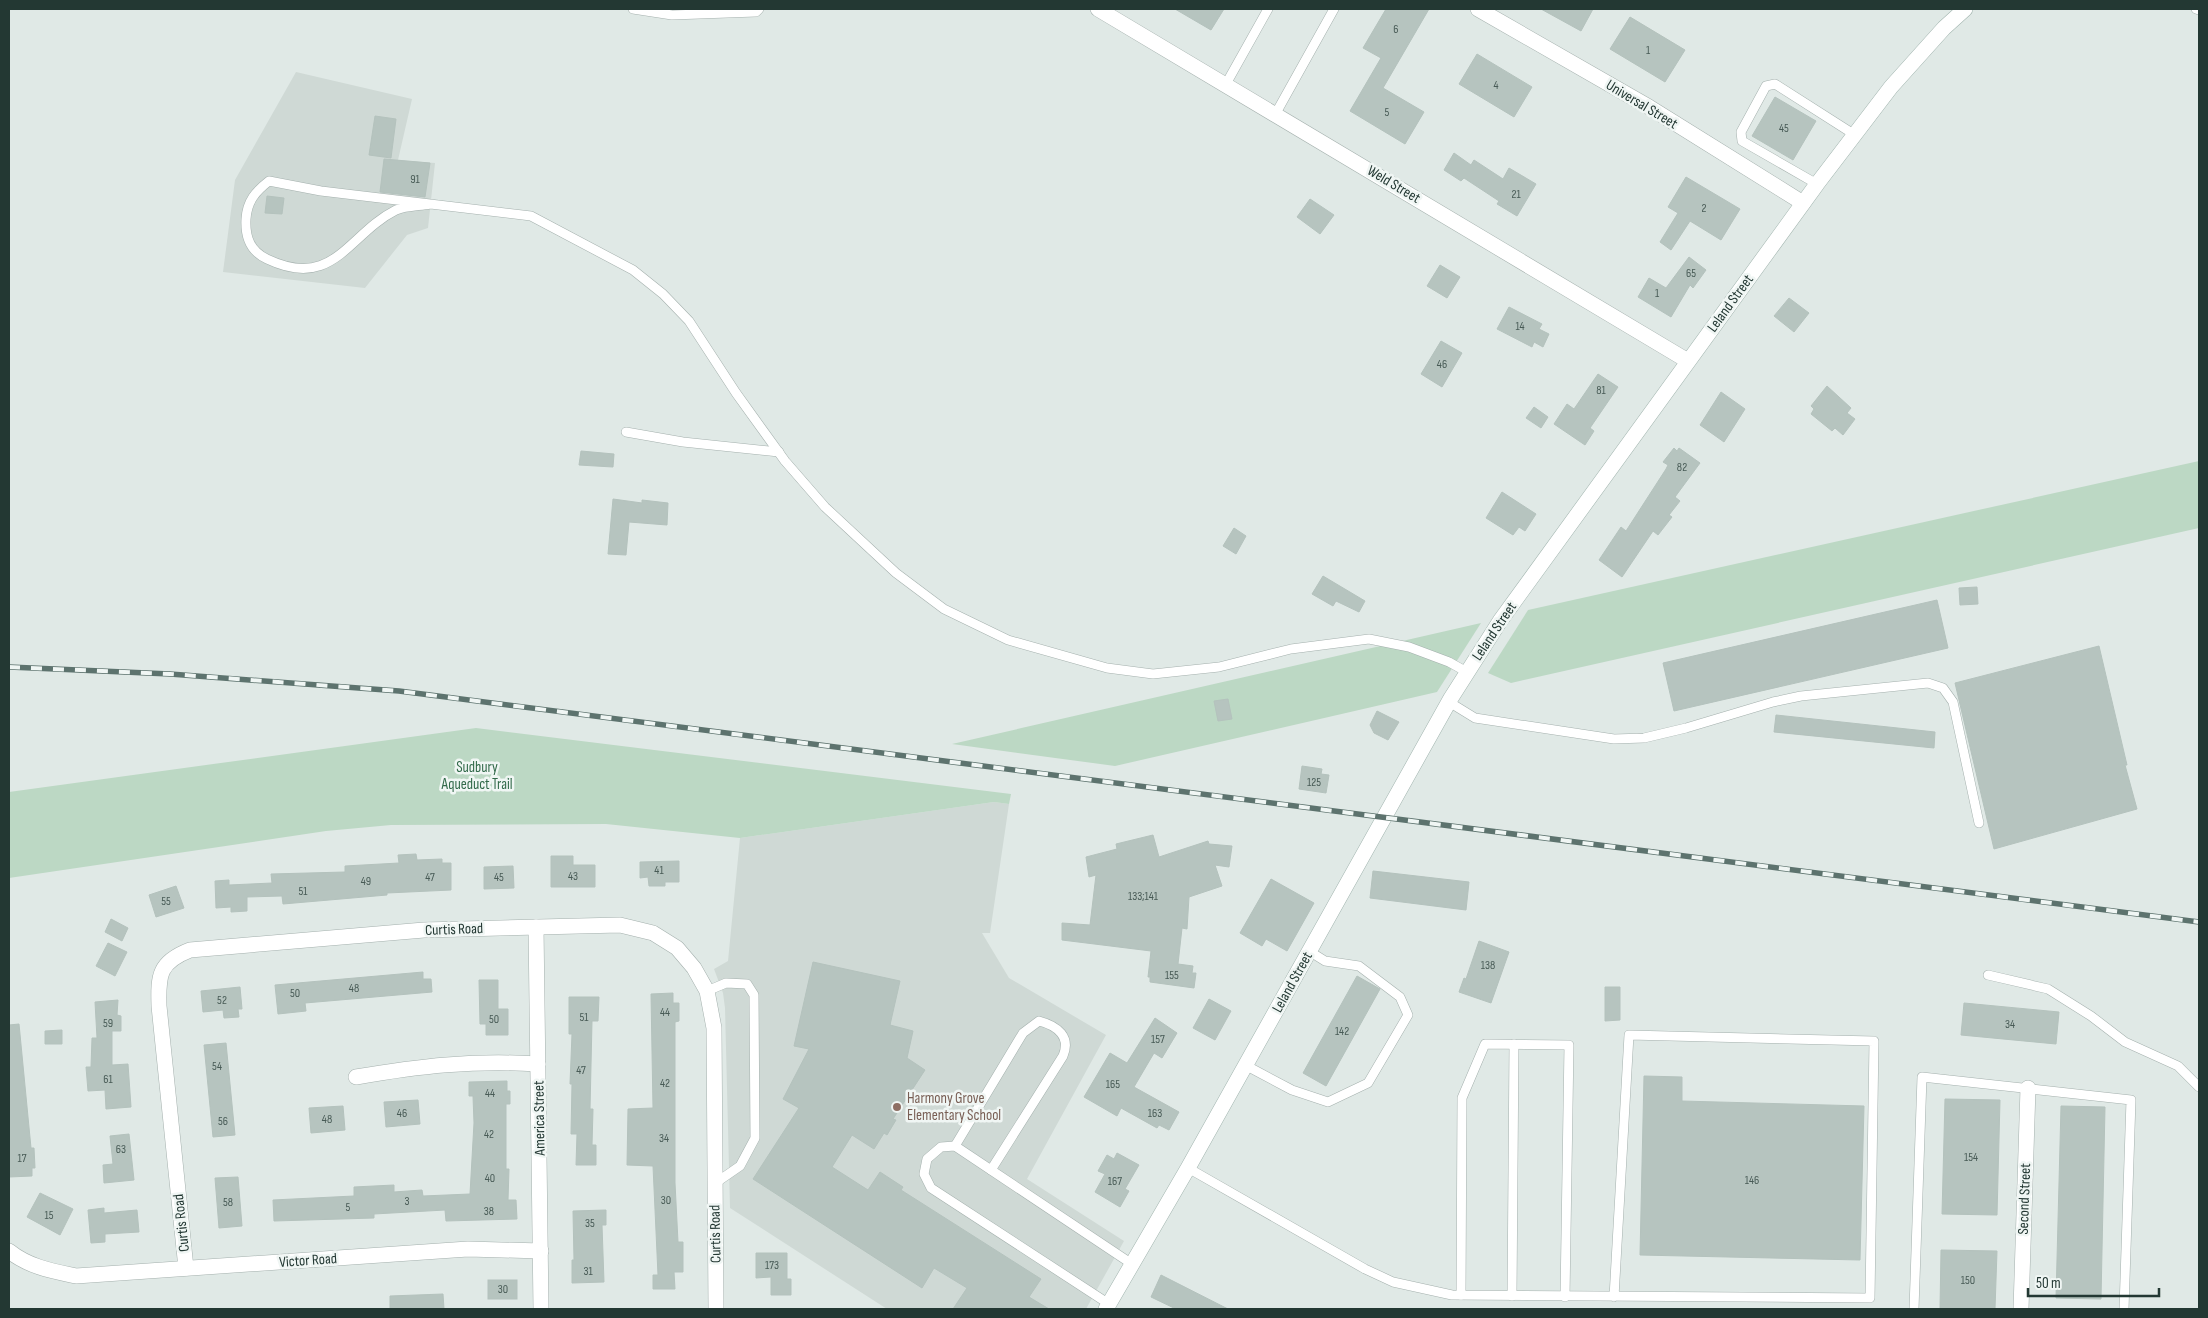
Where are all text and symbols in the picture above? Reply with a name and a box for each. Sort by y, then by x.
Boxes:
house number: 6 [1393,22,1399,37]
house number: 1 [1646,43,1651,58]
street label: Universal Street [1602,76,1681,133]
house number: 4 [1493,78,1499,93]
house number: 5 [1385,105,1390,120]
house number: 45 [1779,121,1789,136]
street label: Weld Street [1364,161,1424,208]
house number: 91 [410,172,421,187]
house number: 21 [1511,187,1521,202]
house number: 2 [1702,201,1707,216]
house number: 65 [1686,266,1696,281]
street label: Leland Street [1703,270,1758,336]
house number: 1 [1655,286,1660,301]
house number: 14 [1515,319,1525,334]
house number: 46 [1437,357,1447,372]
house number: 81 [1596,383,1607,398]
house number: 82 [1677,460,1687,475]
street label: Leland Street [1468,598,1521,664]
park label: Sudbury Aqueduct Trail [441,758,512,794]
house number: 125 [1307,775,1321,790]
house number: 41 [654,863,664,878]
house number: 43 [568,869,578,884]
house number: 47 [425,870,435,885]
house number: 45 [494,870,504,885]
house number: 49 [361,874,371,889]
house number: 51 [298,884,308,899]
house number: 133;141 [1128,889,1159,904]
house number: 55 [161,894,171,909]
street label: Curtis Road [425,919,483,940]
street label: Leland Street [1268,948,1317,1016]
house number: 138 [1481,958,1495,973]
house number: 155 [1165,968,1179,983]
house number: 48 [349,981,359,996]
house number: 50 [290,986,300,1001]
house number: 52 [217,993,227,1008]
house number: 44 [660,1005,670,1020]
house number: 51 [579,1010,589,1025]
house number: 50 [489,1012,499,1027]
house number: 59 [103,1016,113,1031]
house number: 34 [2005,1017,2015,1032]
house number: 142 [1335,1024,1349,1039]
house number: 157 [1151,1032,1165,1047]
house number: 54 [212,1059,222,1074]
house number: 47 [576,1063,586,1078]
house number: 61 [103,1072,114,1087]
house number: 42 [660,1076,670,1091]
house number: 165 [1106,1077,1120,1092]
street label: America Street [529,1080,550,1157]
house number: 44 [485,1086,495,1101]
place label: Harmony Grove Elementary School [907,1089,1001,1125]
marker: Harmony Grove Elementary School [891,1101,903,1113]
house number: 46 [397,1106,407,1121]
house number: 163 [1148,1106,1162,1121]
house number: 48 [322,1112,332,1127]
house number: 56 [218,1114,228,1129]
house number: 42 [484,1127,494,1142]
house number: 34 [659,1131,669,1146]
house number: 63 [116,1142,126,1157]
house number: 154 [1964,1150,1978,1165]
house number: 17 [18,1151,27,1166]
street label: Second Street [2014,1163,2035,1235]
house number: 40 [485,1171,495,1186]
house number: 146 [1745,1173,1759,1188]
house number: 167 [1108,1174,1122,1189]
street label: Curtis Road [169,1193,194,1253]
house number: 30 [661,1193,671,1208]
house number: 3 [404,1194,410,1209]
house number: 58 [223,1195,233,1210]
house number: 5 [346,1200,351,1215]
house number: 38 [484,1204,494,1219]
street label: Curtis Road [705,1205,726,1263]
house number: 15 [44,1208,54,1223]
house number: 35 [585,1216,595,1231]
street label: Victor Road [279,1249,338,1272]
house number: 173 [765,1258,779,1273]
house number: 31 [583,1264,593,1279]
scale bar [2028,1266,2159,1298]
house number: 150 [1961,1273,1975,1288]
text: 50 m [2036,1274,2061,1293]
house number: 30 [498,1282,508,1297]

